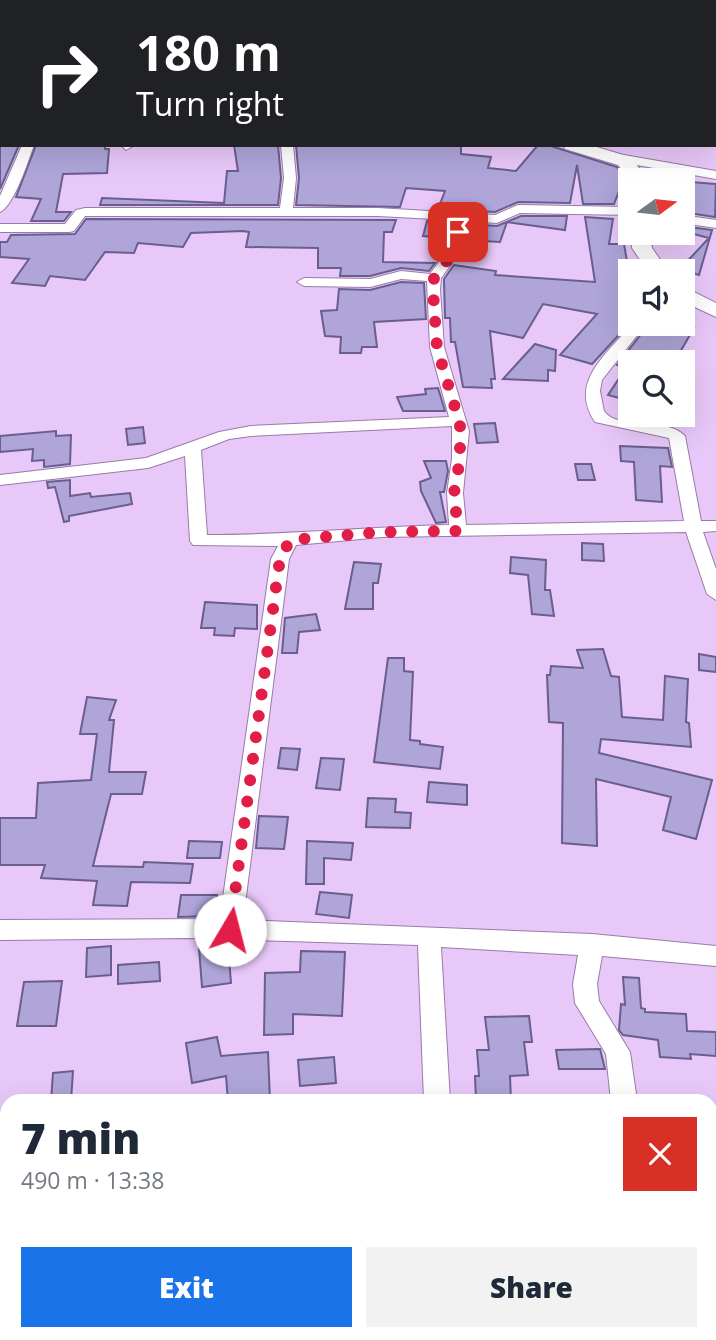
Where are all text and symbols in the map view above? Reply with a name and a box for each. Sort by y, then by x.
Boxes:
text: 180 m [136,19,281,85]
icon: right [21,28,112,119]
text: Turn right [136,82,284,125]
north arrow [618,168,695,245]
map controls [618,168,695,427]
pin [428,202,488,262]
icon: arrive [439,213,477,251]
button: sound [618,259,695,336]
button: search [618,350,695,427]
position arrow [193,893,267,967]
text: 7 min [21,1109,140,1166]
button: close [623,1117,697,1191]
text: 490 m · 13:38 [21,1164,164,1196]
button: Exit [21,1247,352,1327]
button: Share [366,1247,697,1327]

